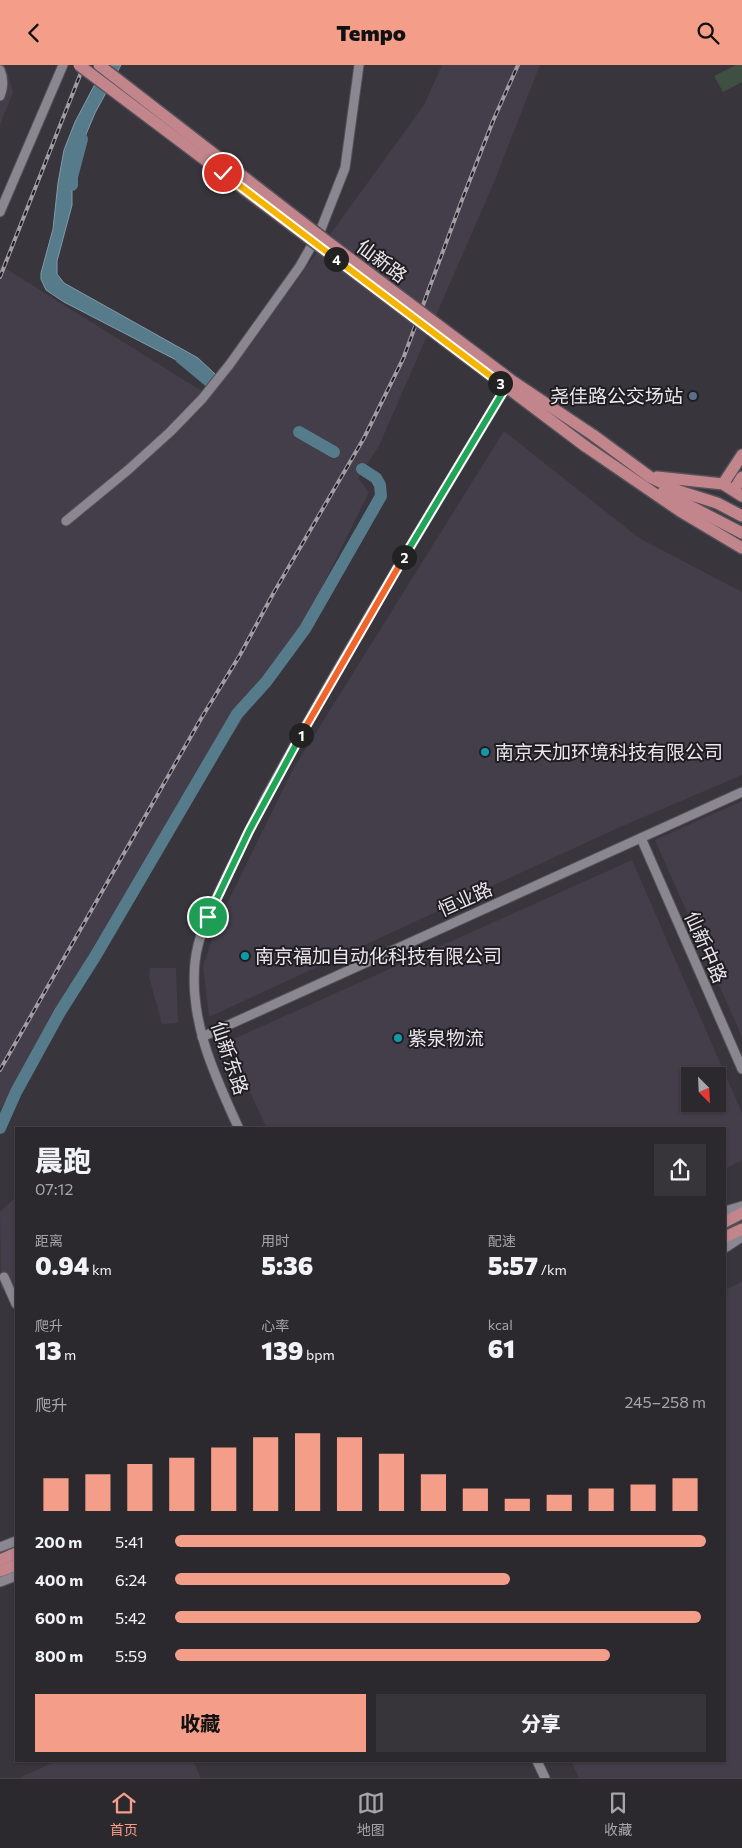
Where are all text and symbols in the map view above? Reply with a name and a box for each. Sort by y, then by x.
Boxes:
icon: back [20,19,48,47]
text: Tempo [336,19,406,46]
icon: search [694,19,722,47]
pin [202,152,244,194]
icon: check [209,159,237,187]
street label: 仙新路 [353,234,412,287]
pin: 4 [324,247,348,271]
text: 4 [332,251,341,268]
pin: 3 [488,371,512,395]
text: 3 [496,375,505,392]
place label: 尧佳路公交场站 [550,384,683,407]
marker: 尧佳路公交场站 [687,390,699,402]
pin: 2 [392,545,416,569]
text: 2 [401,549,408,566]
pin: 1 [288,723,314,747]
text: 1 [298,727,305,744]
place label: 南京天加环境科技有限公司 [495,740,723,763]
marker: 南京天加环境科技有限公司 [479,746,491,758]
street label: 恒业路 [434,876,496,921]
pin [187,896,229,938]
icon: arrive [194,903,222,931]
street label: 仙新中路 [680,907,732,986]
place label: 南京福加自动化科技有限公司 [255,944,502,967]
marker: 南京福加自动化科技有限公司 [239,950,251,962]
street label: 仙新东路 [207,1018,254,1098]
place label: 紫泉物流 [408,1026,484,1049]
marker: 紫泉物流 [392,1032,404,1044]
north arrow [681,1067,726,1113]
map controls [681,1067,726,1112]
text: 晨跑 [35,1143,91,1177]
button: share [654,1144,706,1196]
text: 07:12 [35,1179,73,1198]
text: 距离 [35,1232,63,1249]
text: 用时 [261,1232,289,1249]
text: 配速 [488,1232,516,1249]
text: 0.94 [35,1250,89,1280]
text: 5:36 [261,1250,313,1280]
text: 5:57 [488,1250,538,1280]
text: km [89,1261,112,1278]
text: /km [538,1261,567,1278]
text: kcal [488,1316,513,1333]
text: 爬升 [35,1317,63,1334]
text: 心率 [261,1317,289,1334]
text: 61 [488,1333,515,1363]
text: 13 [35,1335,61,1365]
text: 139 [261,1335,303,1365]
text: m [61,1346,76,1363]
text: bpm [303,1346,335,1363]
text: 245–258 m [624,1392,706,1411]
text: 爬升 [35,1395,67,1414]
text: 200 m [35,1532,82,1551]
text: 5:41 [115,1532,144,1551]
text: 400 m [35,1570,83,1589]
text: 6:24 [115,1570,147,1589]
text: 600 m [35,1608,83,1627]
text: 5:42 [115,1608,146,1627]
text: 800 m [35,1646,83,1665]
text: 5:59 [115,1646,147,1665]
button: 收藏 [35,1694,366,1752]
button: 分享 [376,1694,706,1752]
tab: 首页 [110,1789,138,1839]
tab: 地图 [357,1789,385,1839]
tab: 收藏 [604,1789,632,1839]

